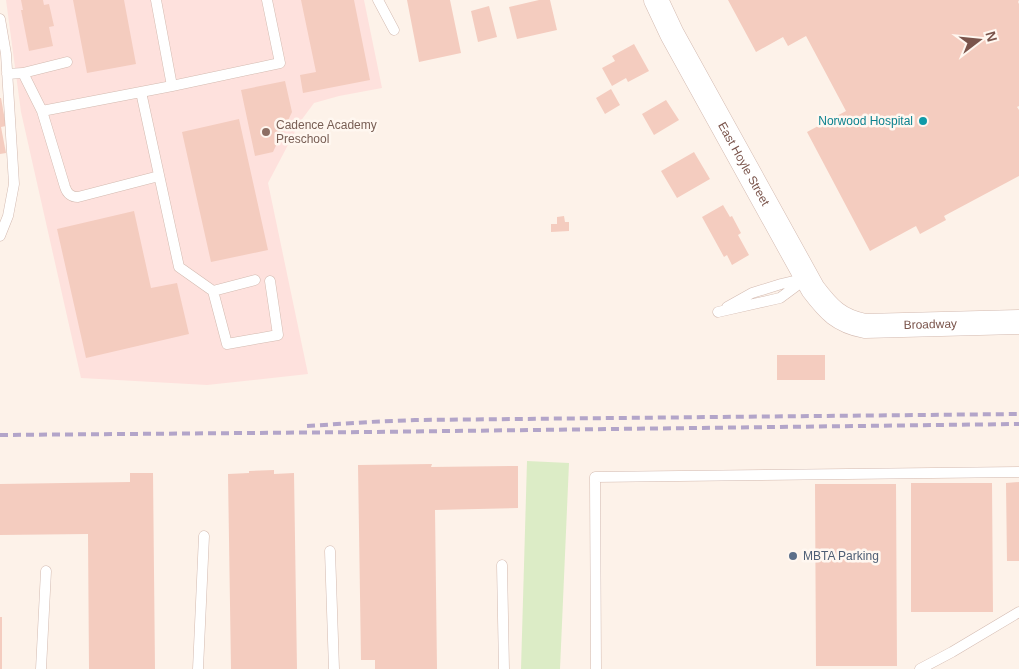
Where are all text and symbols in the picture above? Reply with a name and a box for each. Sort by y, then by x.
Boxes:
north arrow [954,15,1004,65]
text: N [982,29,1001,43]
place label: Norwood Hospital [818,114,913,128]
marker: Norwood Hospital [917,115,929,127]
place label: Cadence Academy Preschool [276,118,377,146]
street label: East Hoyle Street [715,120,773,209]
marker: Cadence Academy Preschool [260,126,272,138]
street label: Broadway [903,317,957,332]
place label: MBTA Parking [803,549,879,563]
marker: MBTA Parking [787,550,799,562]

